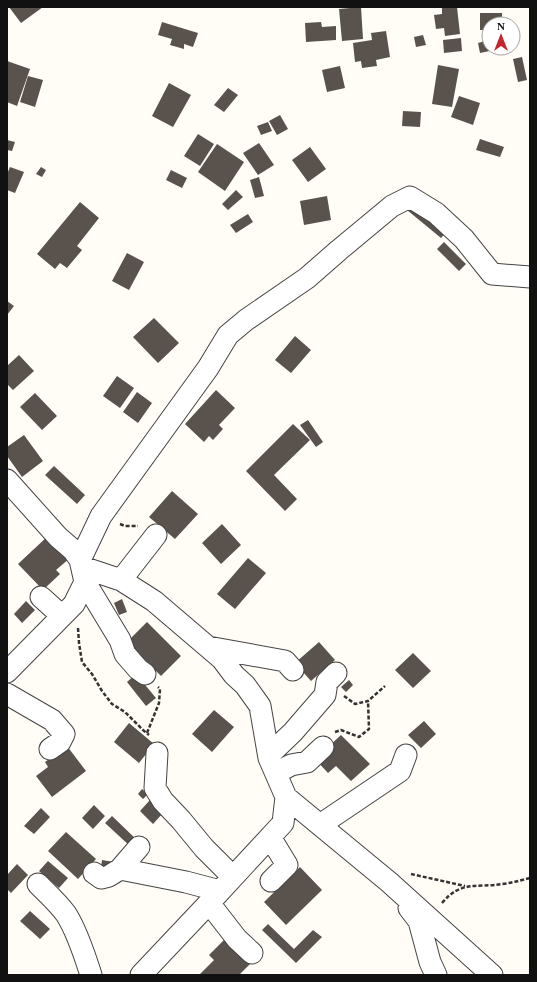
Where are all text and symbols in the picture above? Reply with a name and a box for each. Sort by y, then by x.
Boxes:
north arrow [481,16,521,56]
text: N [497,20,505,32]

